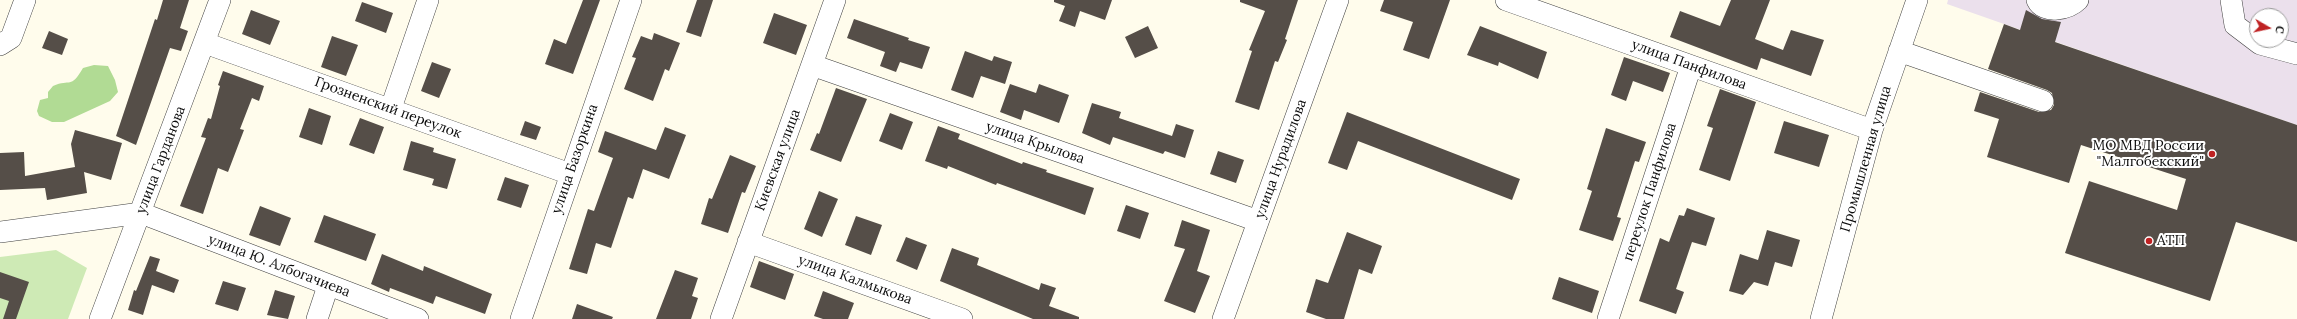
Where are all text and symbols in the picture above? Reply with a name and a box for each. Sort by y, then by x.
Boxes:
north arrow [2249,8,2289,48]
text: С [2272,25,2287,35]
street label: улица Панфилова [1629,36,1749,94]
street label: Грозненский переулок [312,74,464,142]
street label: Промышленная улица [1837,84,1895,234]
street label: улица Нурадилова [1252,97,1310,221]
street label: улица Базоркина [548,102,602,216]
street label: улица Гарданова [133,104,189,216]
street label: Киевская улица [752,107,804,213]
street label: улица Крылова [983,118,1087,168]
street label: переулок Панфилова [1620,121,1680,263]
place label: МО МВД России "Малгобекский" [2092,138,2204,170]
marker: МО МВД России "Малгобекский" [2207,149,2217,159]
street label: улица Ю. Албогачиева [206,231,352,301]
place label: АТП [2157,233,2185,249]
marker: АТП [2144,236,2154,246]
street label: улица Калмыкова [796,252,914,308]

